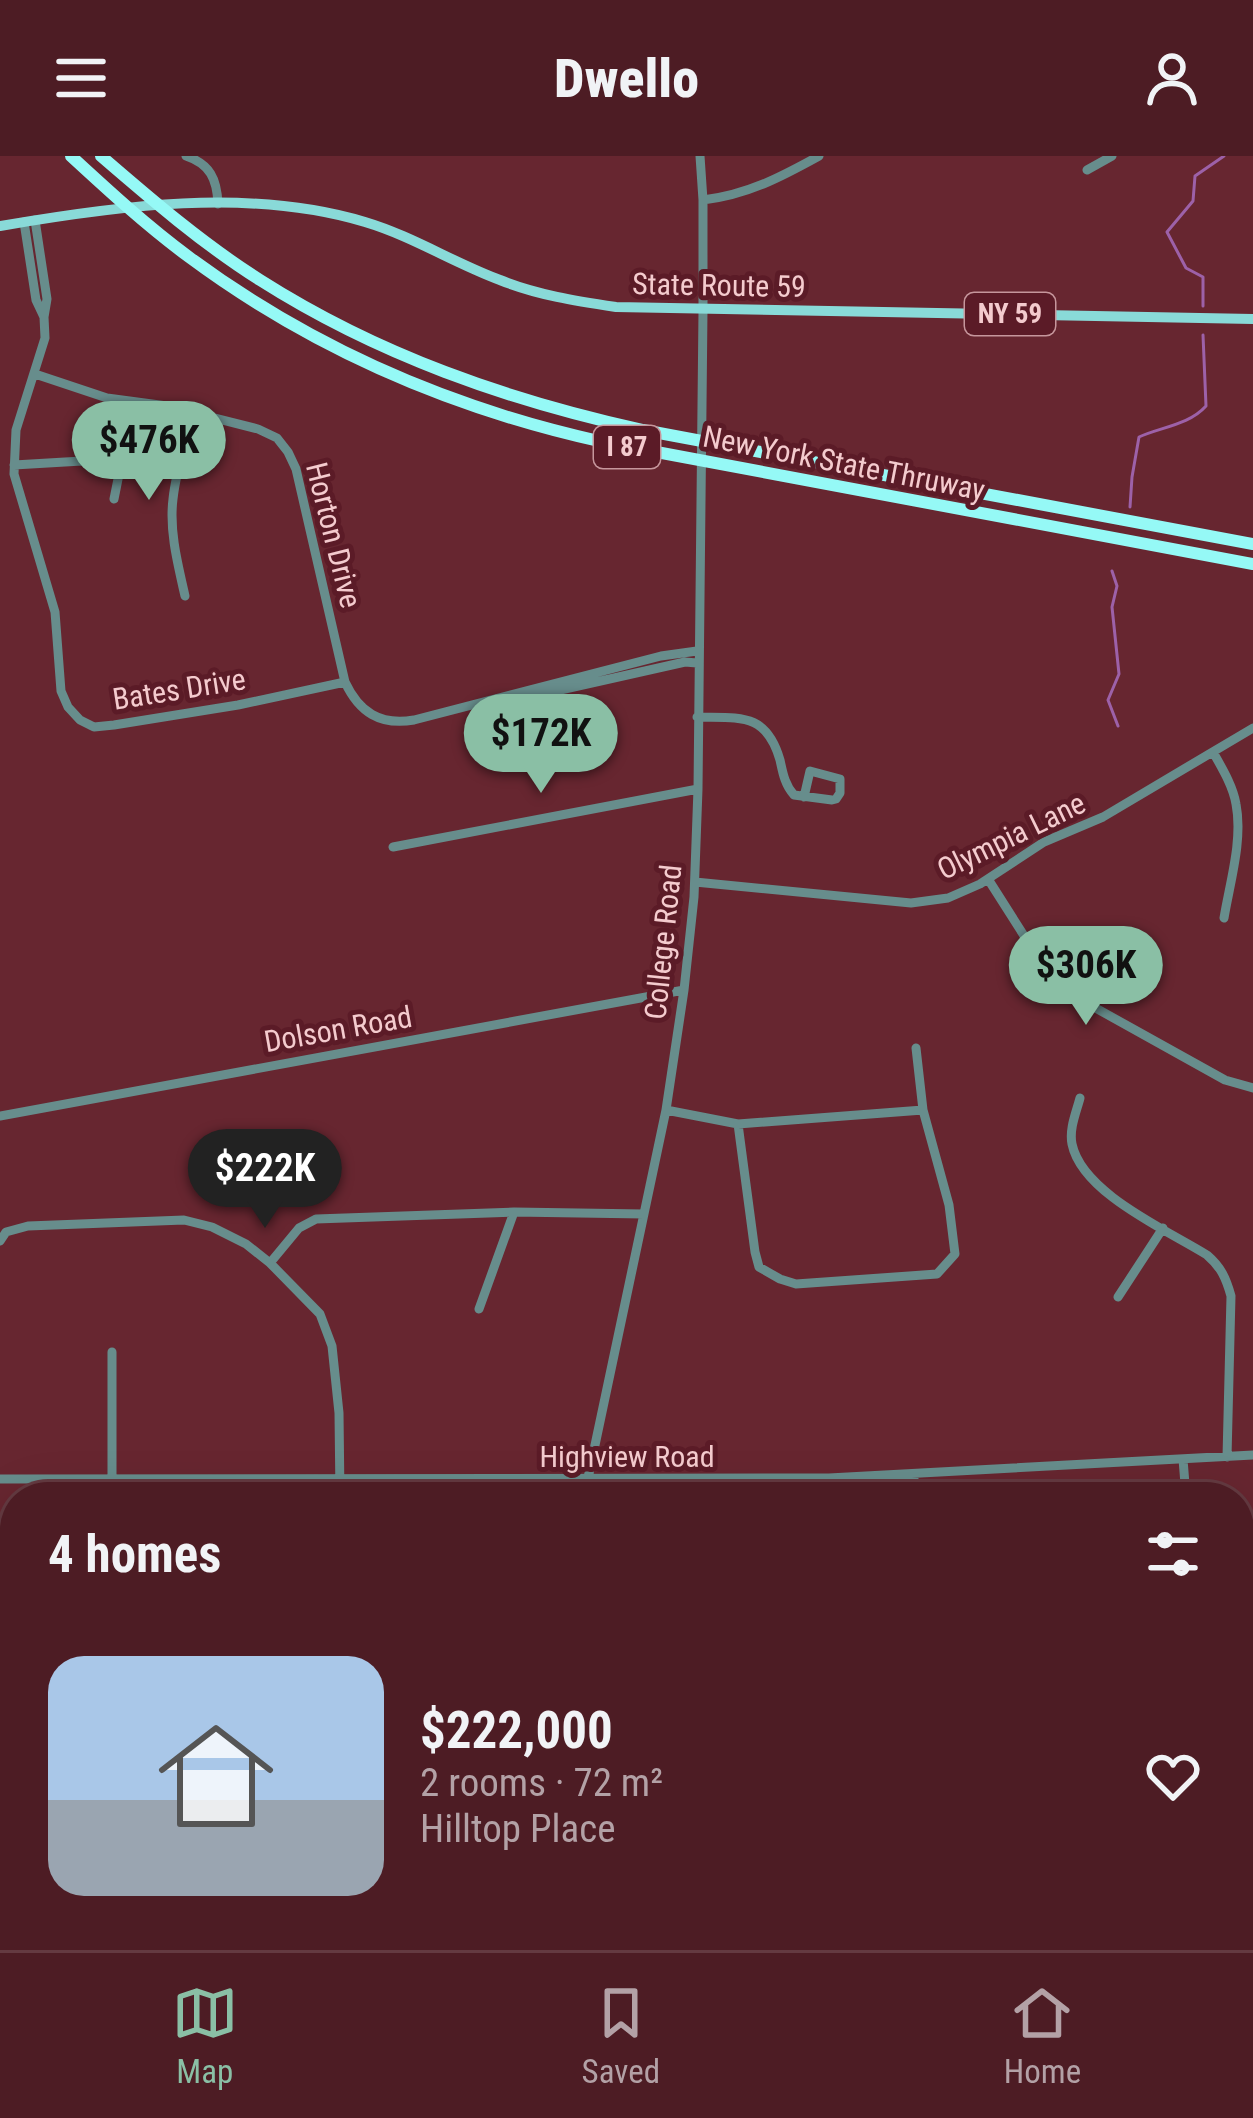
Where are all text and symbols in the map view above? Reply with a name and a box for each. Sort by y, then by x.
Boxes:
icon: menu [48,45,114,111]
icon: person [1139,45,1205,111]
text: Dwello [554,47,699,110]
street label: State Route 59 [632,266,806,304]
road number: NY 59 [965,293,1055,335]
pin: $476K [65,401,233,503]
text: $476K [99,417,199,463]
street label: New York State Thruway [700,419,988,507]
road number: I 87 [594,426,660,468]
street label: Horton Drive [299,459,369,611]
street label: Bates Drive [110,661,248,717]
pin: $172K [457,694,625,796]
text: $172K [491,710,591,756]
street label: Olympia Lane [931,785,1091,887]
street label: College Road [637,863,689,1021]
pin: $306K [1002,926,1170,1028]
text: $306K [1036,942,1136,988]
street label: Dolson Road [261,999,415,1059]
pin: $222K [181,1129,349,1231]
text: $222K [215,1145,315,1191]
street label: Highview Road [539,1439,715,1474]
icon: filters [1140,1521,1206,1587]
text: 4 homes [48,1525,221,1584]
text: $222,000 [420,1701,613,1760]
icon: home [144,1704,288,1848]
icon: heart [1140,1743,1206,1809]
text: 2 rooms · 72 m² [420,1760,663,1806]
text: Hilltop Place [420,1806,616,1852]
tab: Map [172,1980,238,2091]
tab: Saved [582,1980,660,2091]
tab: Home [1004,1980,1081,2091]

